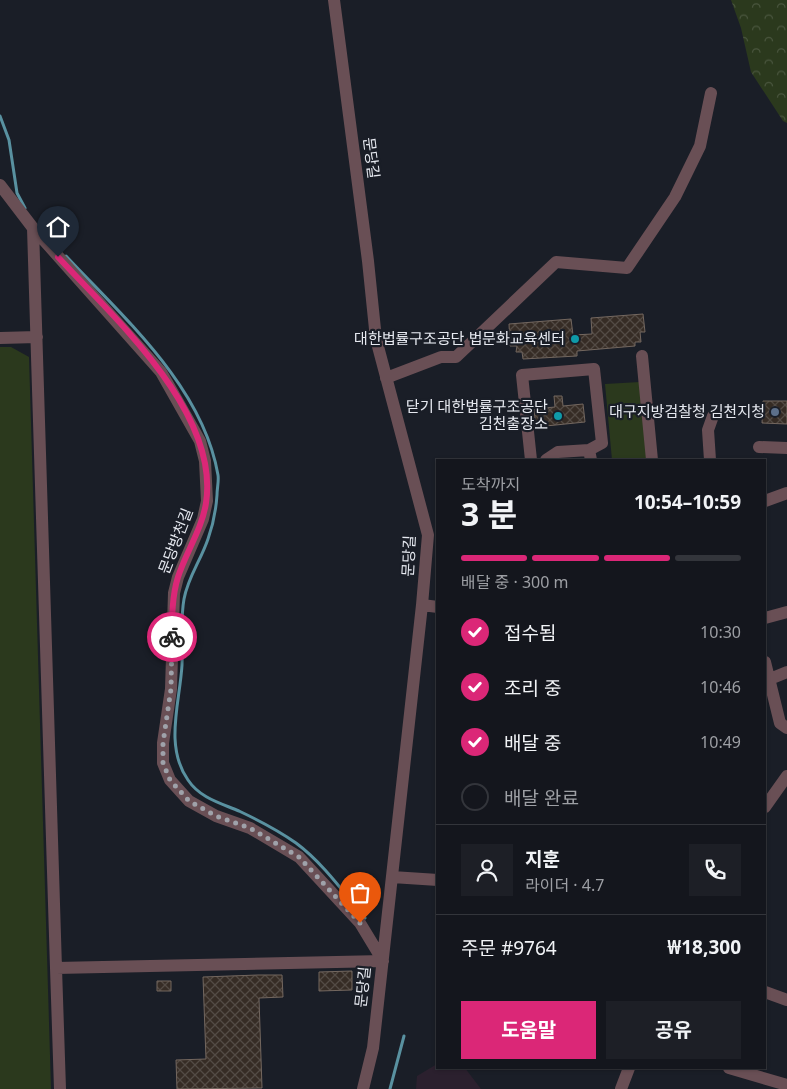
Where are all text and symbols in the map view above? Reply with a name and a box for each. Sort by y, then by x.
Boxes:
street label: 문당길 [360,136,384,180]
pin [37,206,79,257]
icon: home [44,213,72,241]
place label: 대한법률구조공단 법문화교육센터 [354,328,565,348]
marker: 대한법률구조공단 법문화교육센터 [569,333,581,345]
place label: 닫기 대한법률구조공단 김천출장소 [406,396,548,433]
place label: 대구지방검찰청 김천지청 [609,401,765,421]
marker: 대구지방검찰청 김천지청 [769,406,781,418]
marker: 닫기 대한법률구조공단 김천출장소 [552,410,564,422]
text: 도착까지 [461,473,520,495]
text: 10:54–10:59 [634,489,741,515]
text: 3 분 [461,492,517,535]
street label: 문당방천길 [153,505,197,576]
street label: 문당길 [397,535,419,577]
text: 배달 중 · 300 m [461,571,569,593]
courier [147,612,197,662]
icon: check [461,618,489,646]
text: 접수됨 [504,620,556,646]
text: 10:30 [700,621,741,643]
icon: bike [158,623,186,651]
icon: check [461,673,489,701]
text: 조리 중 [504,675,561,701]
text: 10:46 [700,676,741,698]
icon: check [461,728,489,756]
text: 배달 중 [504,730,561,756]
text: 10:49 [700,731,741,753]
text: 배달 완료 [504,785,579,811]
button: person [461,844,513,896]
button: phone [689,844,741,896]
text: 지훈 [525,846,560,872]
pin [339,872,381,923]
text: 라이더 · 4.7 [525,874,604,896]
icon: bag [346,879,374,907]
text: ₩18,300 [667,934,741,960]
text: 주문 #9764 [461,935,557,961]
street label: 문당길 [350,965,374,1009]
button: 도움말 [461,1001,596,1059]
button: 공유 [606,1001,741,1059]

